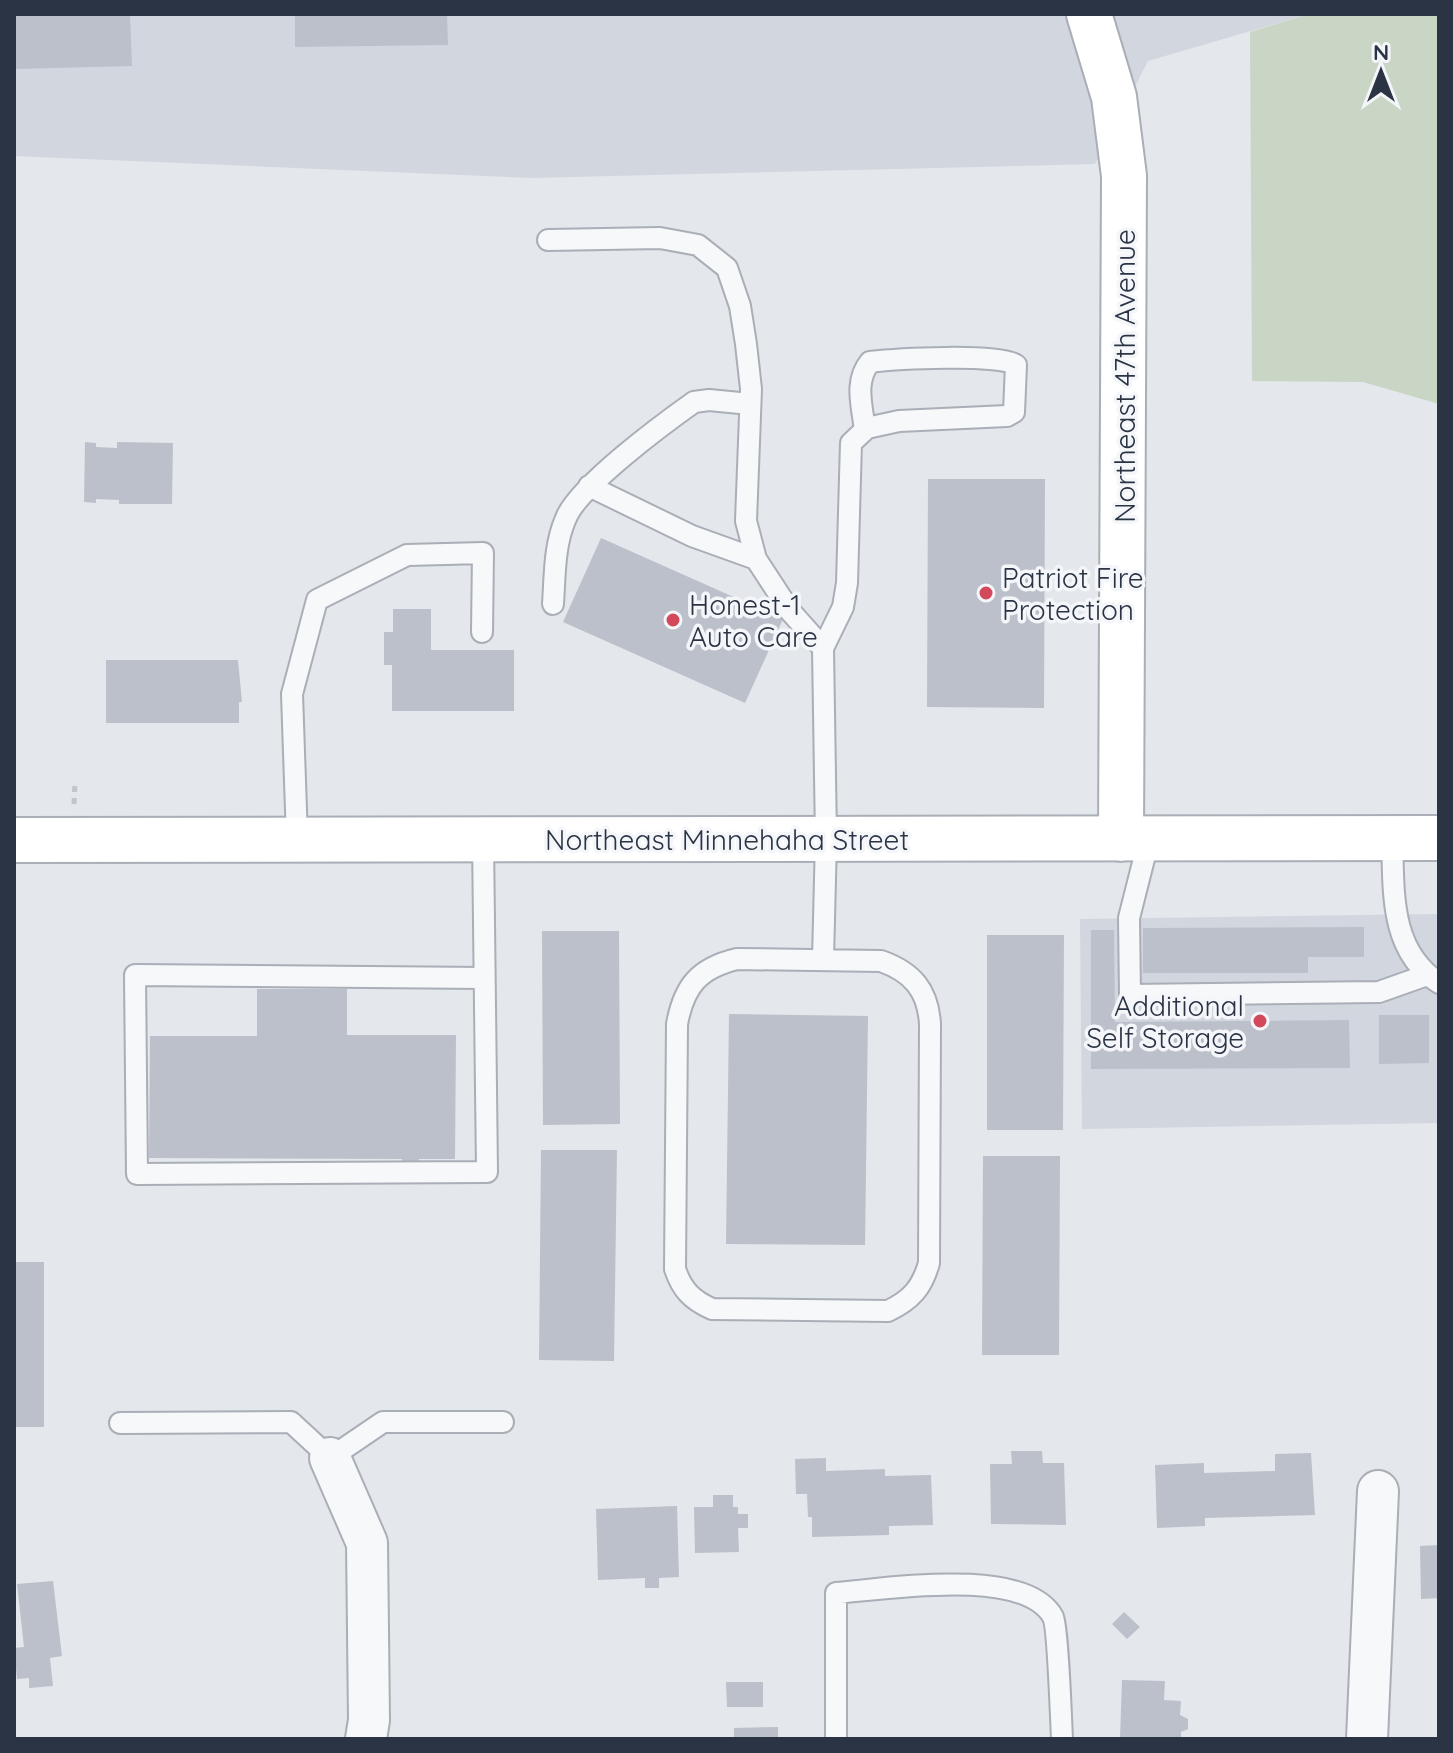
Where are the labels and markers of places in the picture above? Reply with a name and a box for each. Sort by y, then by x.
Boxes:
place label: Patriot Fire Protection [1002,560,1144,627]
marker: Patriot Fire Protection [977,584,995,602]
place label: Honest-1 Auto Care [689,587,818,654]
marker: Honest-1 Auto Care [664,611,682,629]
place label: Additional Self Storage [1086,988,1244,1055]
marker: Additional Self Storage [1251,1012,1269,1030]

